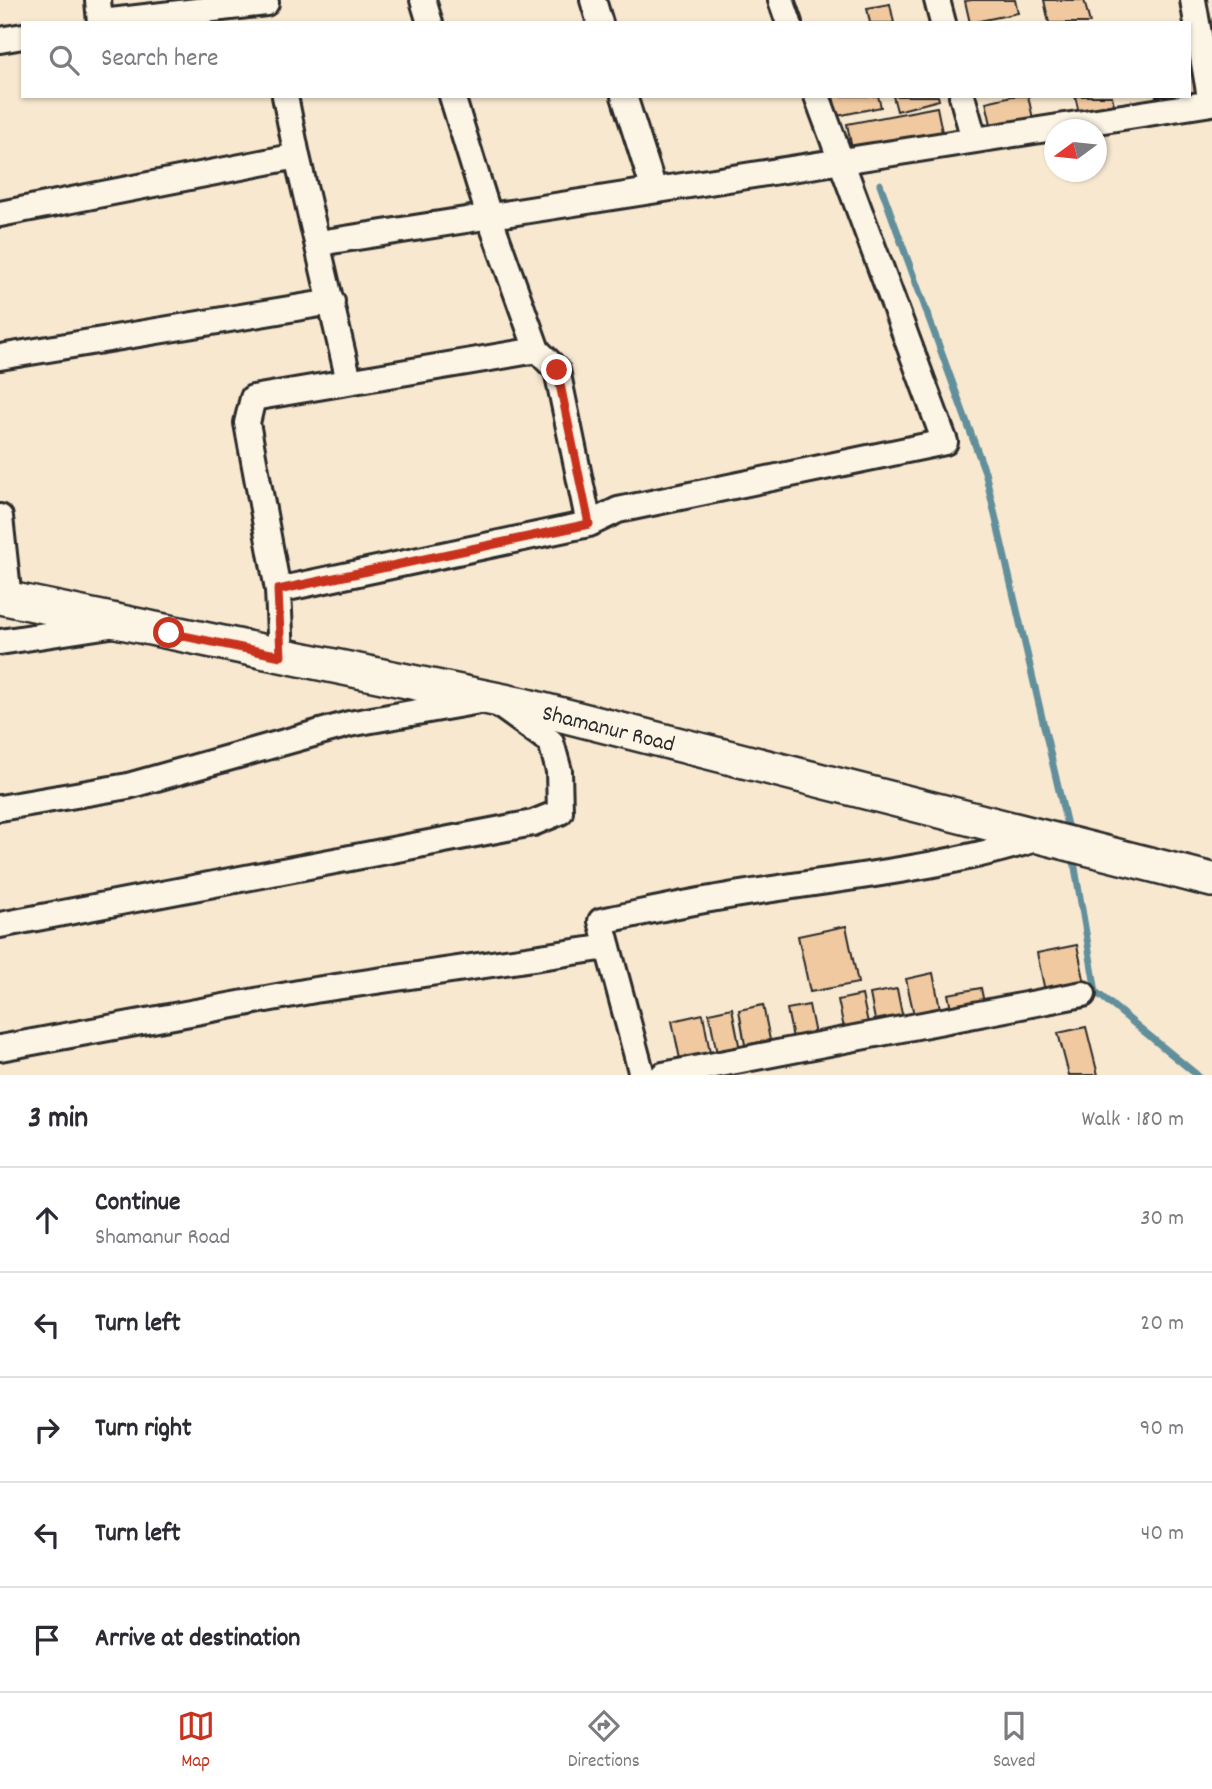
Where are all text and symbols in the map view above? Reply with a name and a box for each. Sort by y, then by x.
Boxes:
search box [21,21,1191,98]
icon: search [45,41,83,79]
text: Search here [101,41,219,78]
north arrow [1044,119,1107,182]
route end [541,354,572,385]
route start [153,617,184,648]
street label: Shamanur Road [538,698,678,763]
text: 3 min [28,1099,88,1142]
text: Walk · 180 m [1081,1104,1184,1137]
text: Continue [95,1185,180,1222]
icon: ahead [28,1201,66,1239]
text: 30 m [1140,1203,1184,1236]
text: Shamanur Road [95,1222,230,1255]
icon: left [28,1306,66,1344]
text: Turn left [95,1306,181,1343]
text: 20 m [1140,1308,1184,1341]
icon: right [28,1411,66,1449]
text: Turn right [95,1411,192,1448]
text: 90 m [1140,1413,1184,1446]
icon: left [28,1516,66,1554]
text: Turn left [95,1516,181,1553]
text: 40 m [1141,1518,1184,1551]
icon: arrive [28,1621,66,1659]
text: Arrive at destination [95,1621,300,1658]
tab: Map [177,1707,215,1776]
tab: Directions [568,1707,640,1776]
tab: Saved [993,1707,1035,1776]

